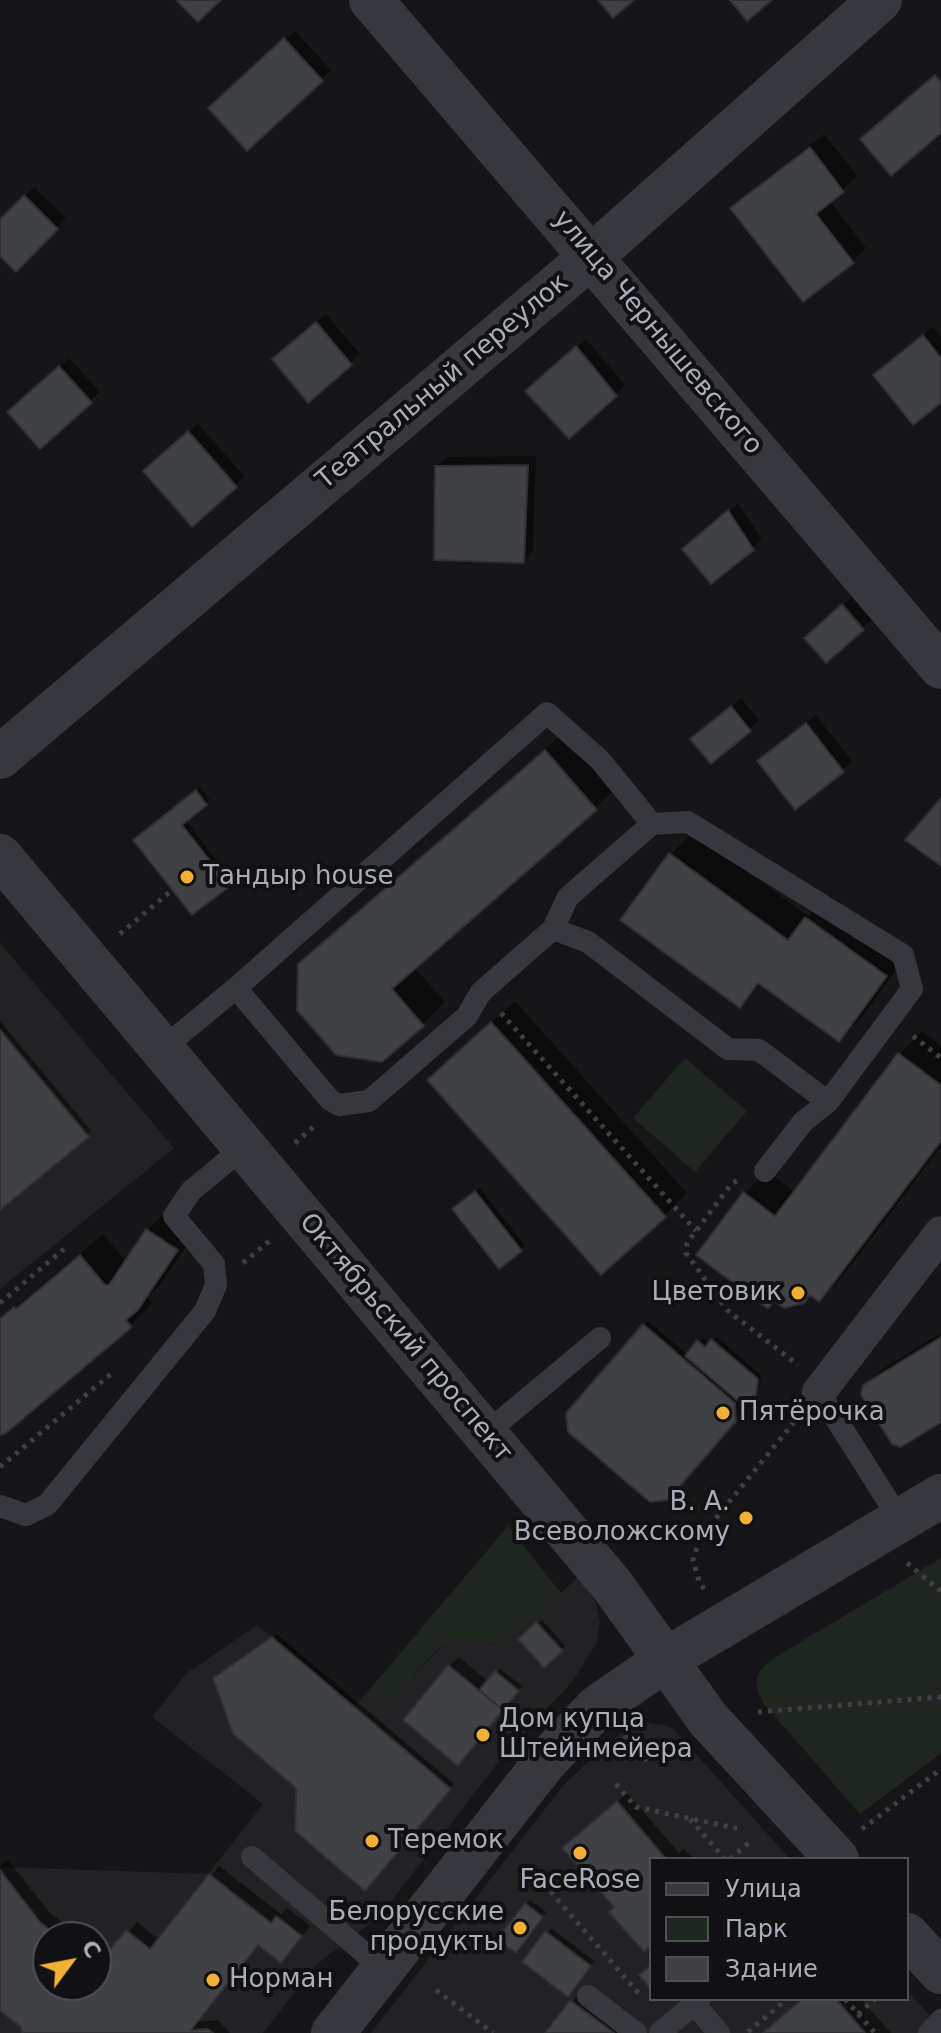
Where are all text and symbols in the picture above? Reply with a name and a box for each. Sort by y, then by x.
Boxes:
street label: улица Чернышевского [546,205,768,461]
street label: Театральный переулок [311,267,575,497]
place label: Тандыр house [203,861,393,893]
marker: Тандыр house [178,868,196,886]
street label: Октябрьский проспект [292,1208,518,1468]
place label: Цветовик [652,1277,782,1309]
marker: Цветовик [789,1284,807,1302]
place label: Пятёрочка [739,1397,885,1429]
marker: Пятёрочка [714,1404,732,1422]
place label: В. А. Всеволожскому [514,1487,730,1548]
marker: В. А. Всеволожскому [737,1509,755,1527]
place label: Дом купца Штейнмейера [499,1704,693,1766]
marker: Дом купца Штейнмейера [474,1726,492,1744]
place label: Теремок [388,1825,504,1857]
marker: Теремок [363,1832,381,1850]
marker: FaceRose [571,1844,589,1862]
legend [649,1857,909,2001]
place label: FaceRose [519,1865,641,1897]
text: Улица [725,1875,802,1903]
place label: Белорусские продукты [329,1897,504,1958]
text: Парк [725,1915,787,1943]
marker: Белорусские продукты [511,1919,529,1937]
north arrow [32,1921,112,2001]
text: С [76,1936,106,1963]
text: Здание [725,1955,818,1983]
place label: Норман [229,1964,334,1996]
marker: Норман [204,1971,222,1989]

